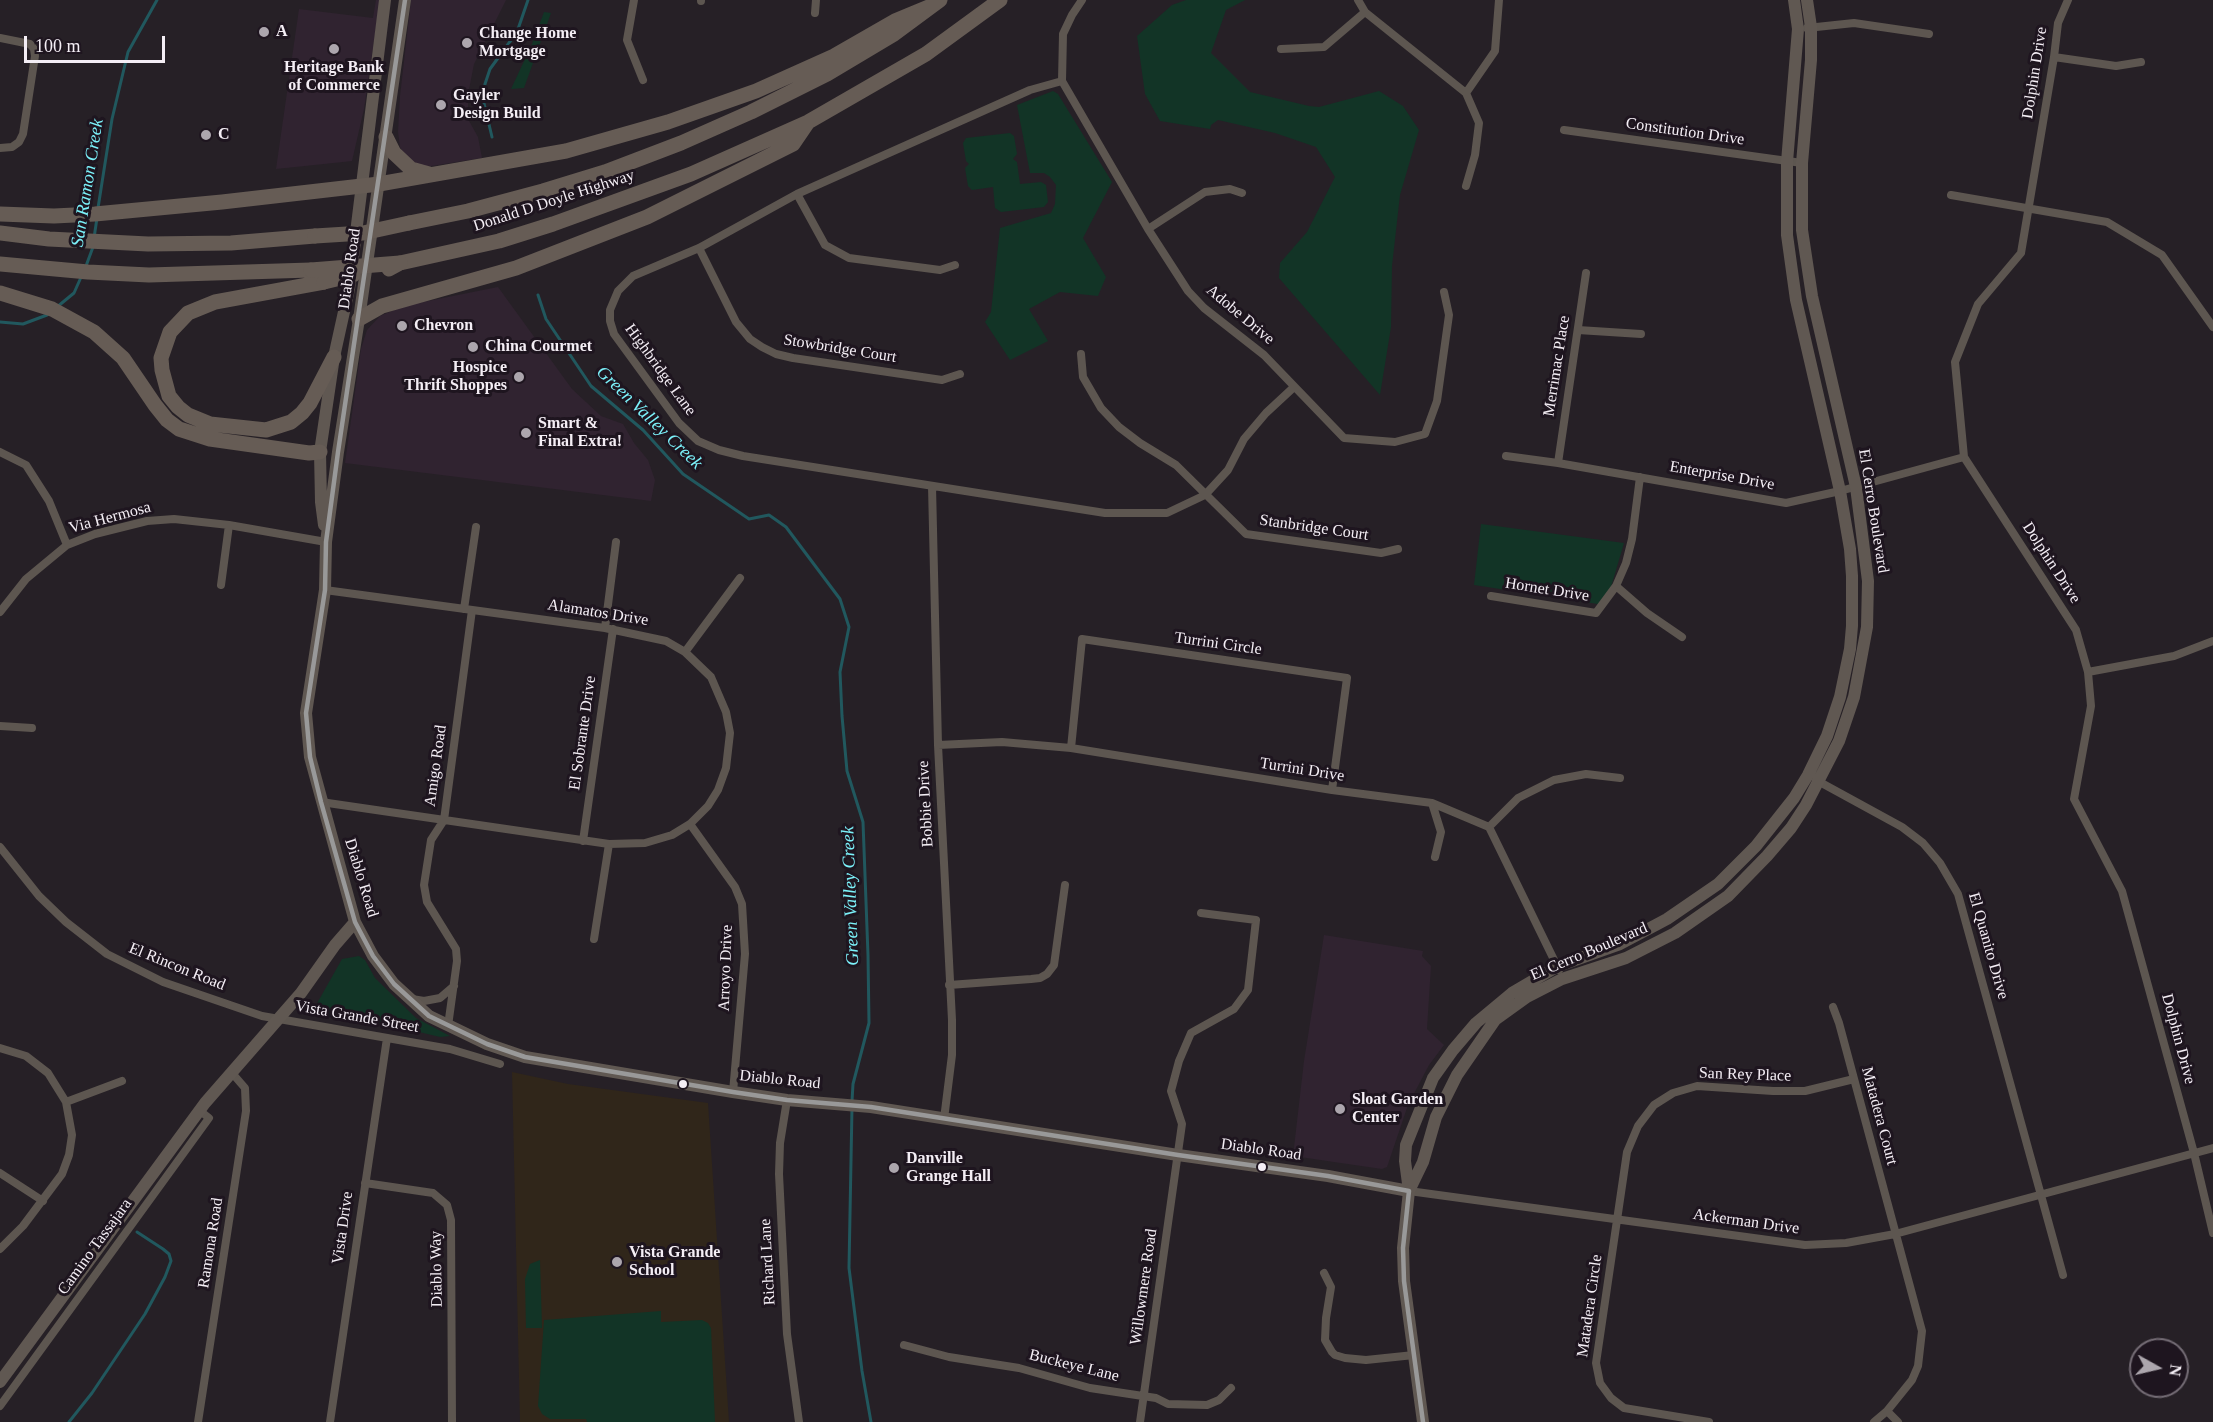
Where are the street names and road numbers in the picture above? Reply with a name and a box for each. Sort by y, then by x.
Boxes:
street label: Dolphin Drive [2018,26,2052,120]
street label: Constitution Drive [1624,114,1746,150]
street label: Donald D Doyle Highway [471,166,637,236]
street label: Diablo Road [335,227,365,311]
street label: Adobe Drive [1202,281,1278,349]
street label: Merrimac Place [1540,314,1574,418]
street label: Highbridge Lane [620,320,700,420]
street label: Stowbridge Court [782,331,898,367]
street label: El Cerro Boulevard [1854,448,1892,574]
street label: Enterprise Drive [1668,457,1776,495]
street label: Via Hermosa [67,498,153,538]
street label: Stanbridge Court [1258,511,1370,545]
street label: Dolphin Drive [2018,519,2084,607]
street label: Hornet Drive [1504,574,1590,606]
street label: Alamatos Drive [546,596,650,630]
street label: Turrini Circle [1173,628,1263,660]
street label: El Sobrante Drive [565,674,601,792]
street label: Amigo Road [421,724,451,808]
street label: Turrini Drive [1258,754,1346,786]
street label: Bobbie Drive [914,760,938,848]
street label: Diablo Road [340,836,382,920]
street label: El Quanito Drive [1964,890,2012,1002]
street label: El Cerro Boulevard [1528,919,1650,985]
street label: Arroyo Drive [715,924,737,1012]
street label: El Rincon Road [126,939,228,995]
street label: Dolphin Drive [2157,992,2199,1086]
street label: Vista Grande Street [294,997,420,1037]
street label: San Rey Place [1698,1064,1792,1086]
street label: Matadera Court [1857,1065,1901,1167]
street label: Diablo Road [739,1066,821,1094]
street label: Diablo Road [1219,1135,1303,1165]
street label: Vista Drive [328,1190,358,1266]
street label: Camino Tassajara [54,1195,136,1299]
street label: Ramona Road [194,1197,228,1289]
street label: Ackerman Drive [1692,1205,1800,1239]
street label: Richard Lane [756,1218,780,1306]
street label: Willowmere Road [1126,1228,1162,1346]
street label: Diablo Way [427,1231,447,1307]
street label: Matadera Circle [1573,1253,1607,1359]
street label: Buckeye Lane [1027,1346,1121,1386]

